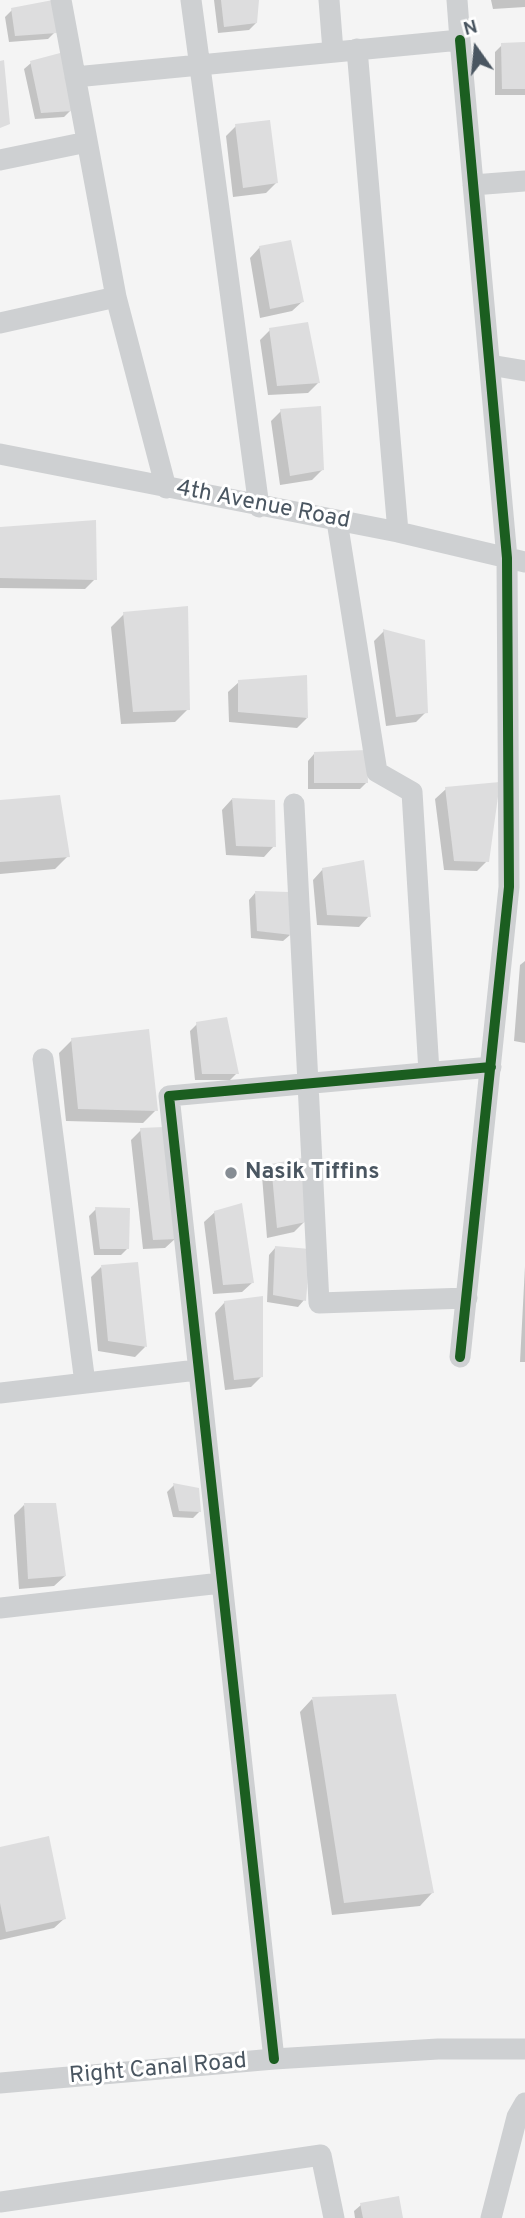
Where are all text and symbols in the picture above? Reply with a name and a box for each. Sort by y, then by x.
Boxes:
north arrow [441,14,511,84]
text: N [461,15,480,42]
street label: 4th Avenue Road [174,476,352,536]
place label: Nasik Tiffins [245,1159,380,1187]
marker: Nasik Tiffins [223,1165,239,1181]
street label: Right Canal Road [68,2048,248,2092]

